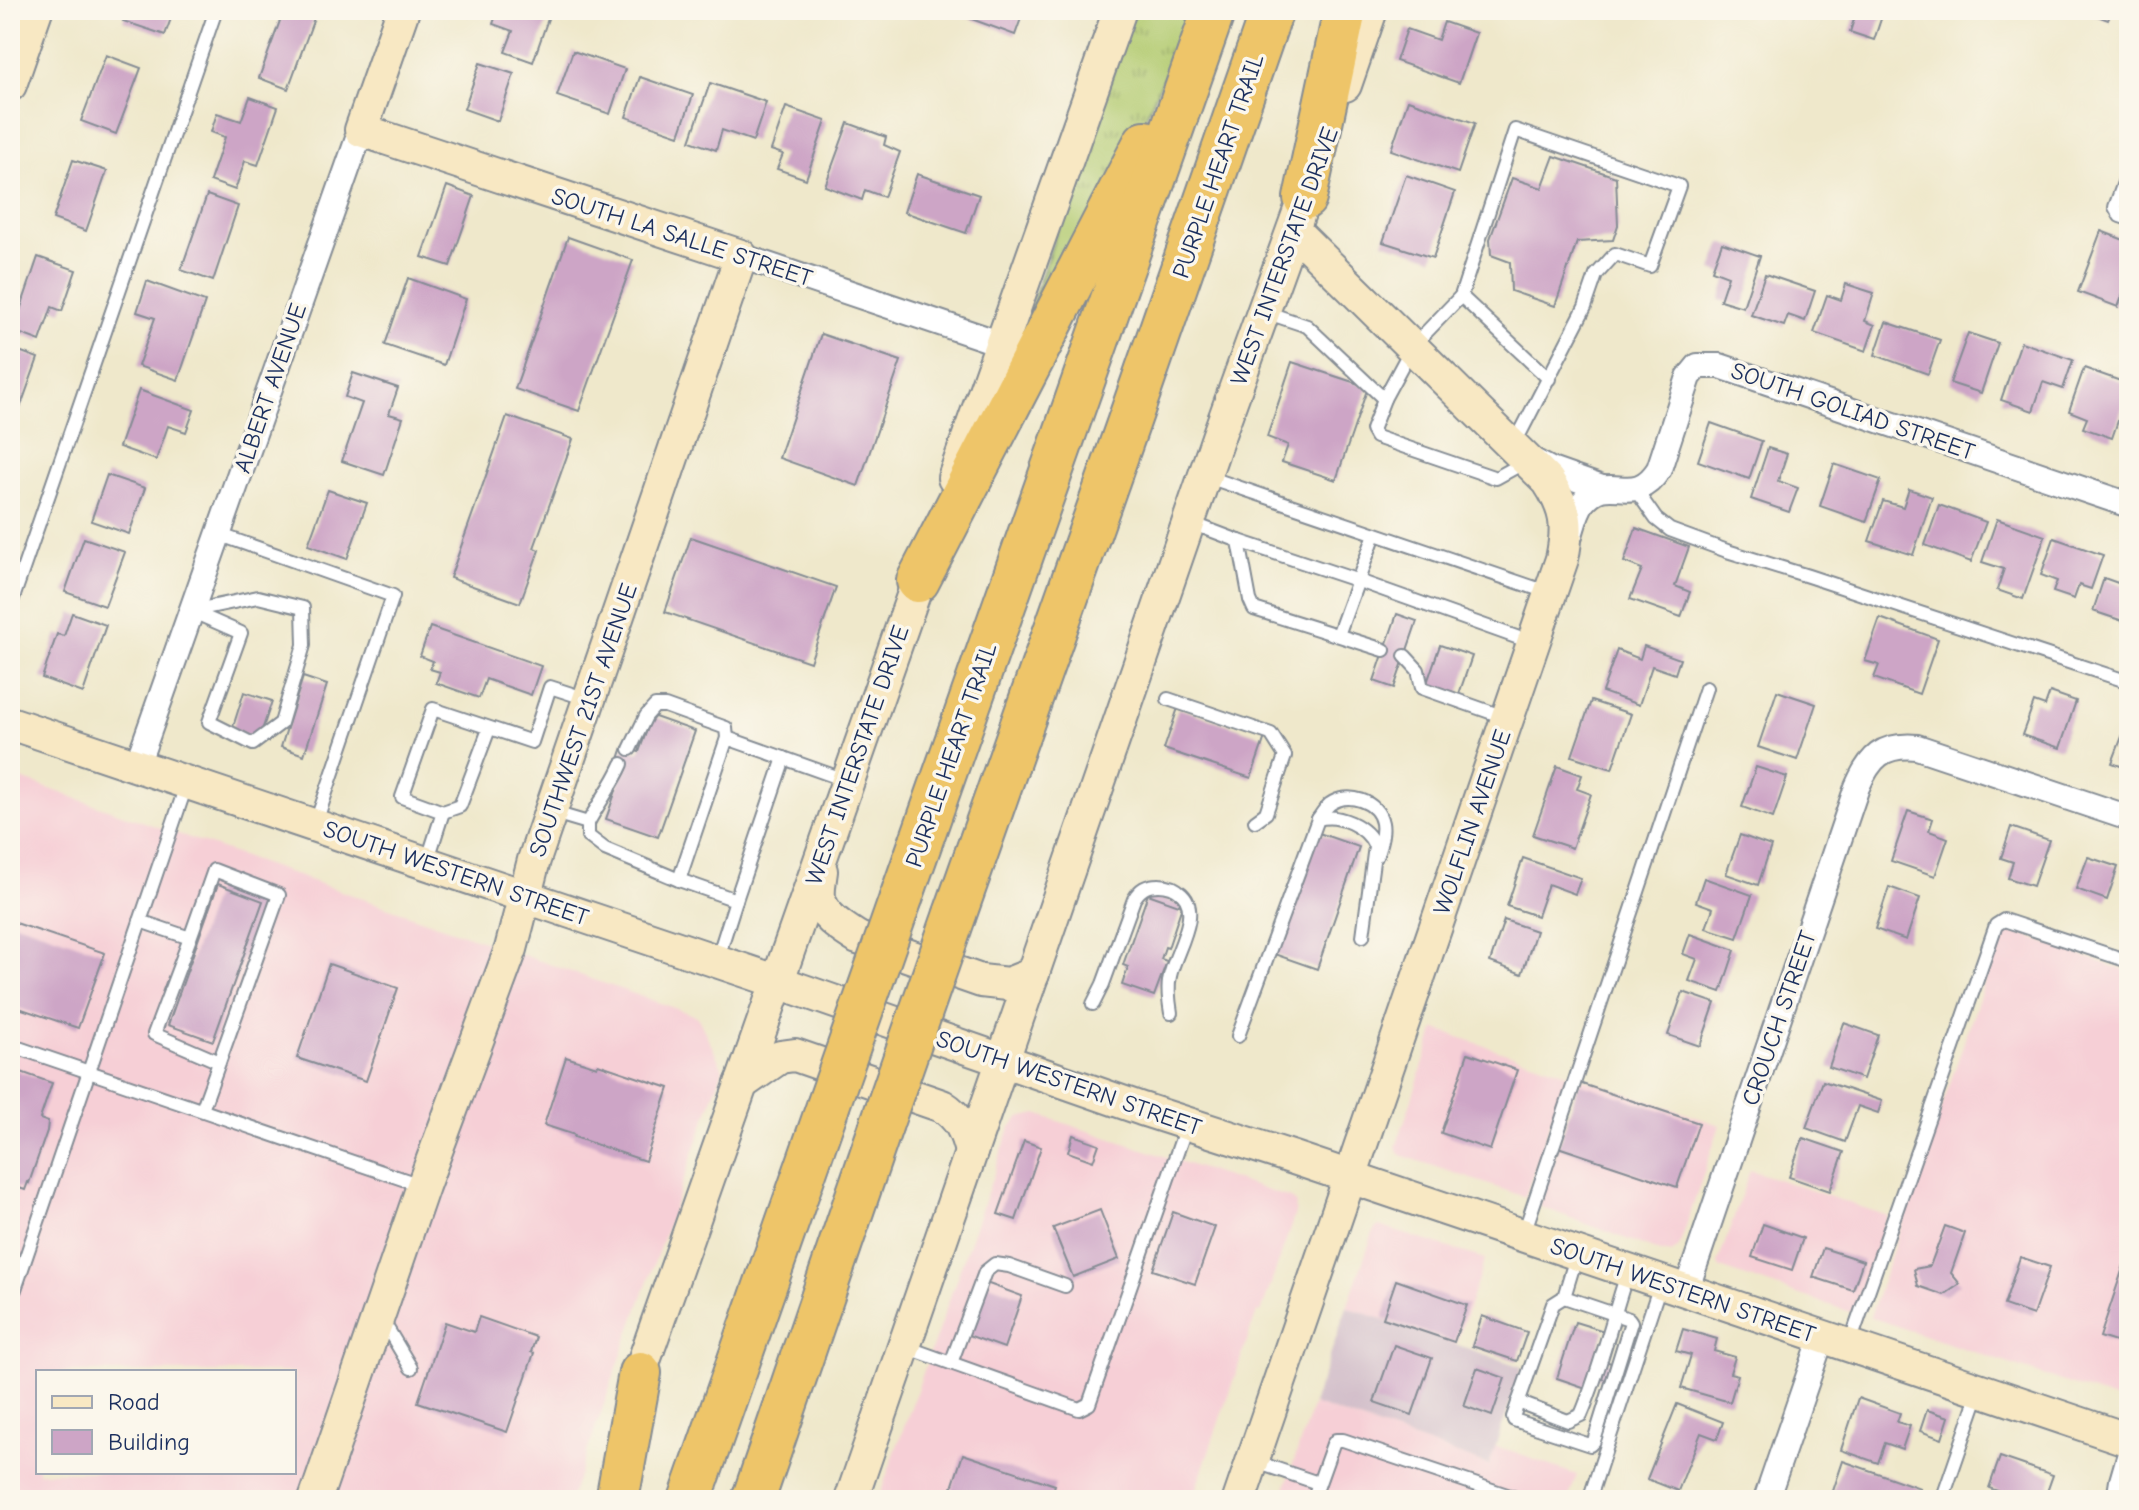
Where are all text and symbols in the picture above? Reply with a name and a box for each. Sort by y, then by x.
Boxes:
street label: PURPLE HEART TRAIL [1166,50,1270,282]
street label: WEST INTERSTATE DRIVE [1224,123,1344,389]
street label: SOUTH LA SALLE STREET [548,182,816,293]
street label: ALBERT AVENUE [228,300,312,476]
street label: SOUTH GOLIAD STREET [1728,356,1979,466]
street label: SOUTHWEST 21ST AVENUE [523,580,643,860]
street label: WEST INTERSTATE DRIVE [799,622,915,888]
street label: PURPLE HEART TRAIL [899,639,1003,871]
street label: WOLFLIN AVENUE [1427,726,1517,918]
street label: SOUTH WESTERN STREET [320,814,593,932]
street label: CROUCH STREET [1736,927,1822,1109]
street label: SOUTH WESTERN STREET [933,1024,1206,1142]
street label: SOUTH WESTERN STREET [1547,1231,1820,1349]
legend [36,1370,296,1474]
text: Road [108,1388,160,1416]
text: Building [108,1428,190,1456]

